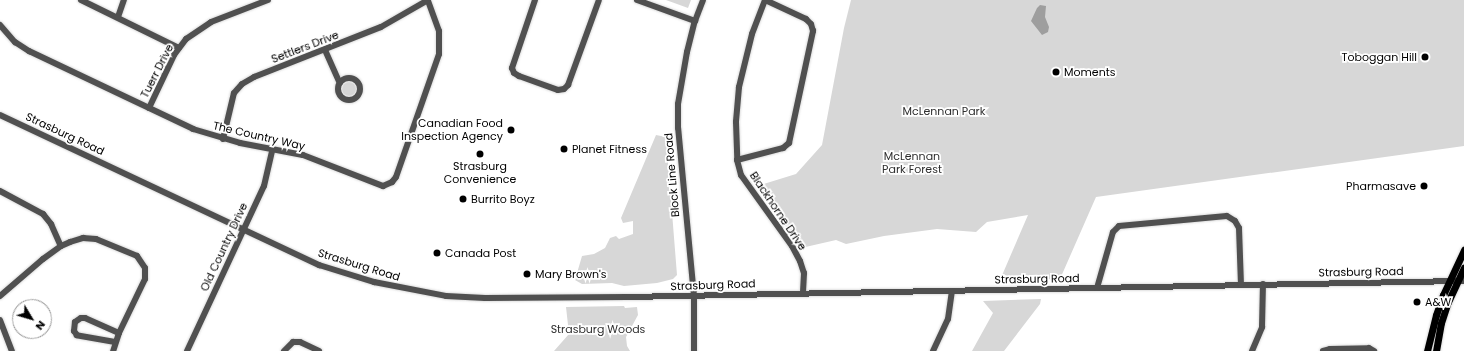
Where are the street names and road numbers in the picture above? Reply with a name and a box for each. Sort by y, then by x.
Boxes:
street label: Settlers Drive [269,28,341,66]
street label: Tuerr Drive [138,42,176,100]
street label: Strasburg Road [24,110,106,158]
street label: The Country Way [212,119,306,153]
street label: Block Line Road [662,132,682,218]
street label: Blackhorne Drive [747,169,809,253]
street label: Old Country Drive [198,201,250,293]
street label: Strasburg Road [316,246,402,284]
street label: Strasburg Road [1318,265,1404,279]
street label: Strasburg Road [994,272,1080,286]
street label: Strasburg Road [670,277,756,293]

